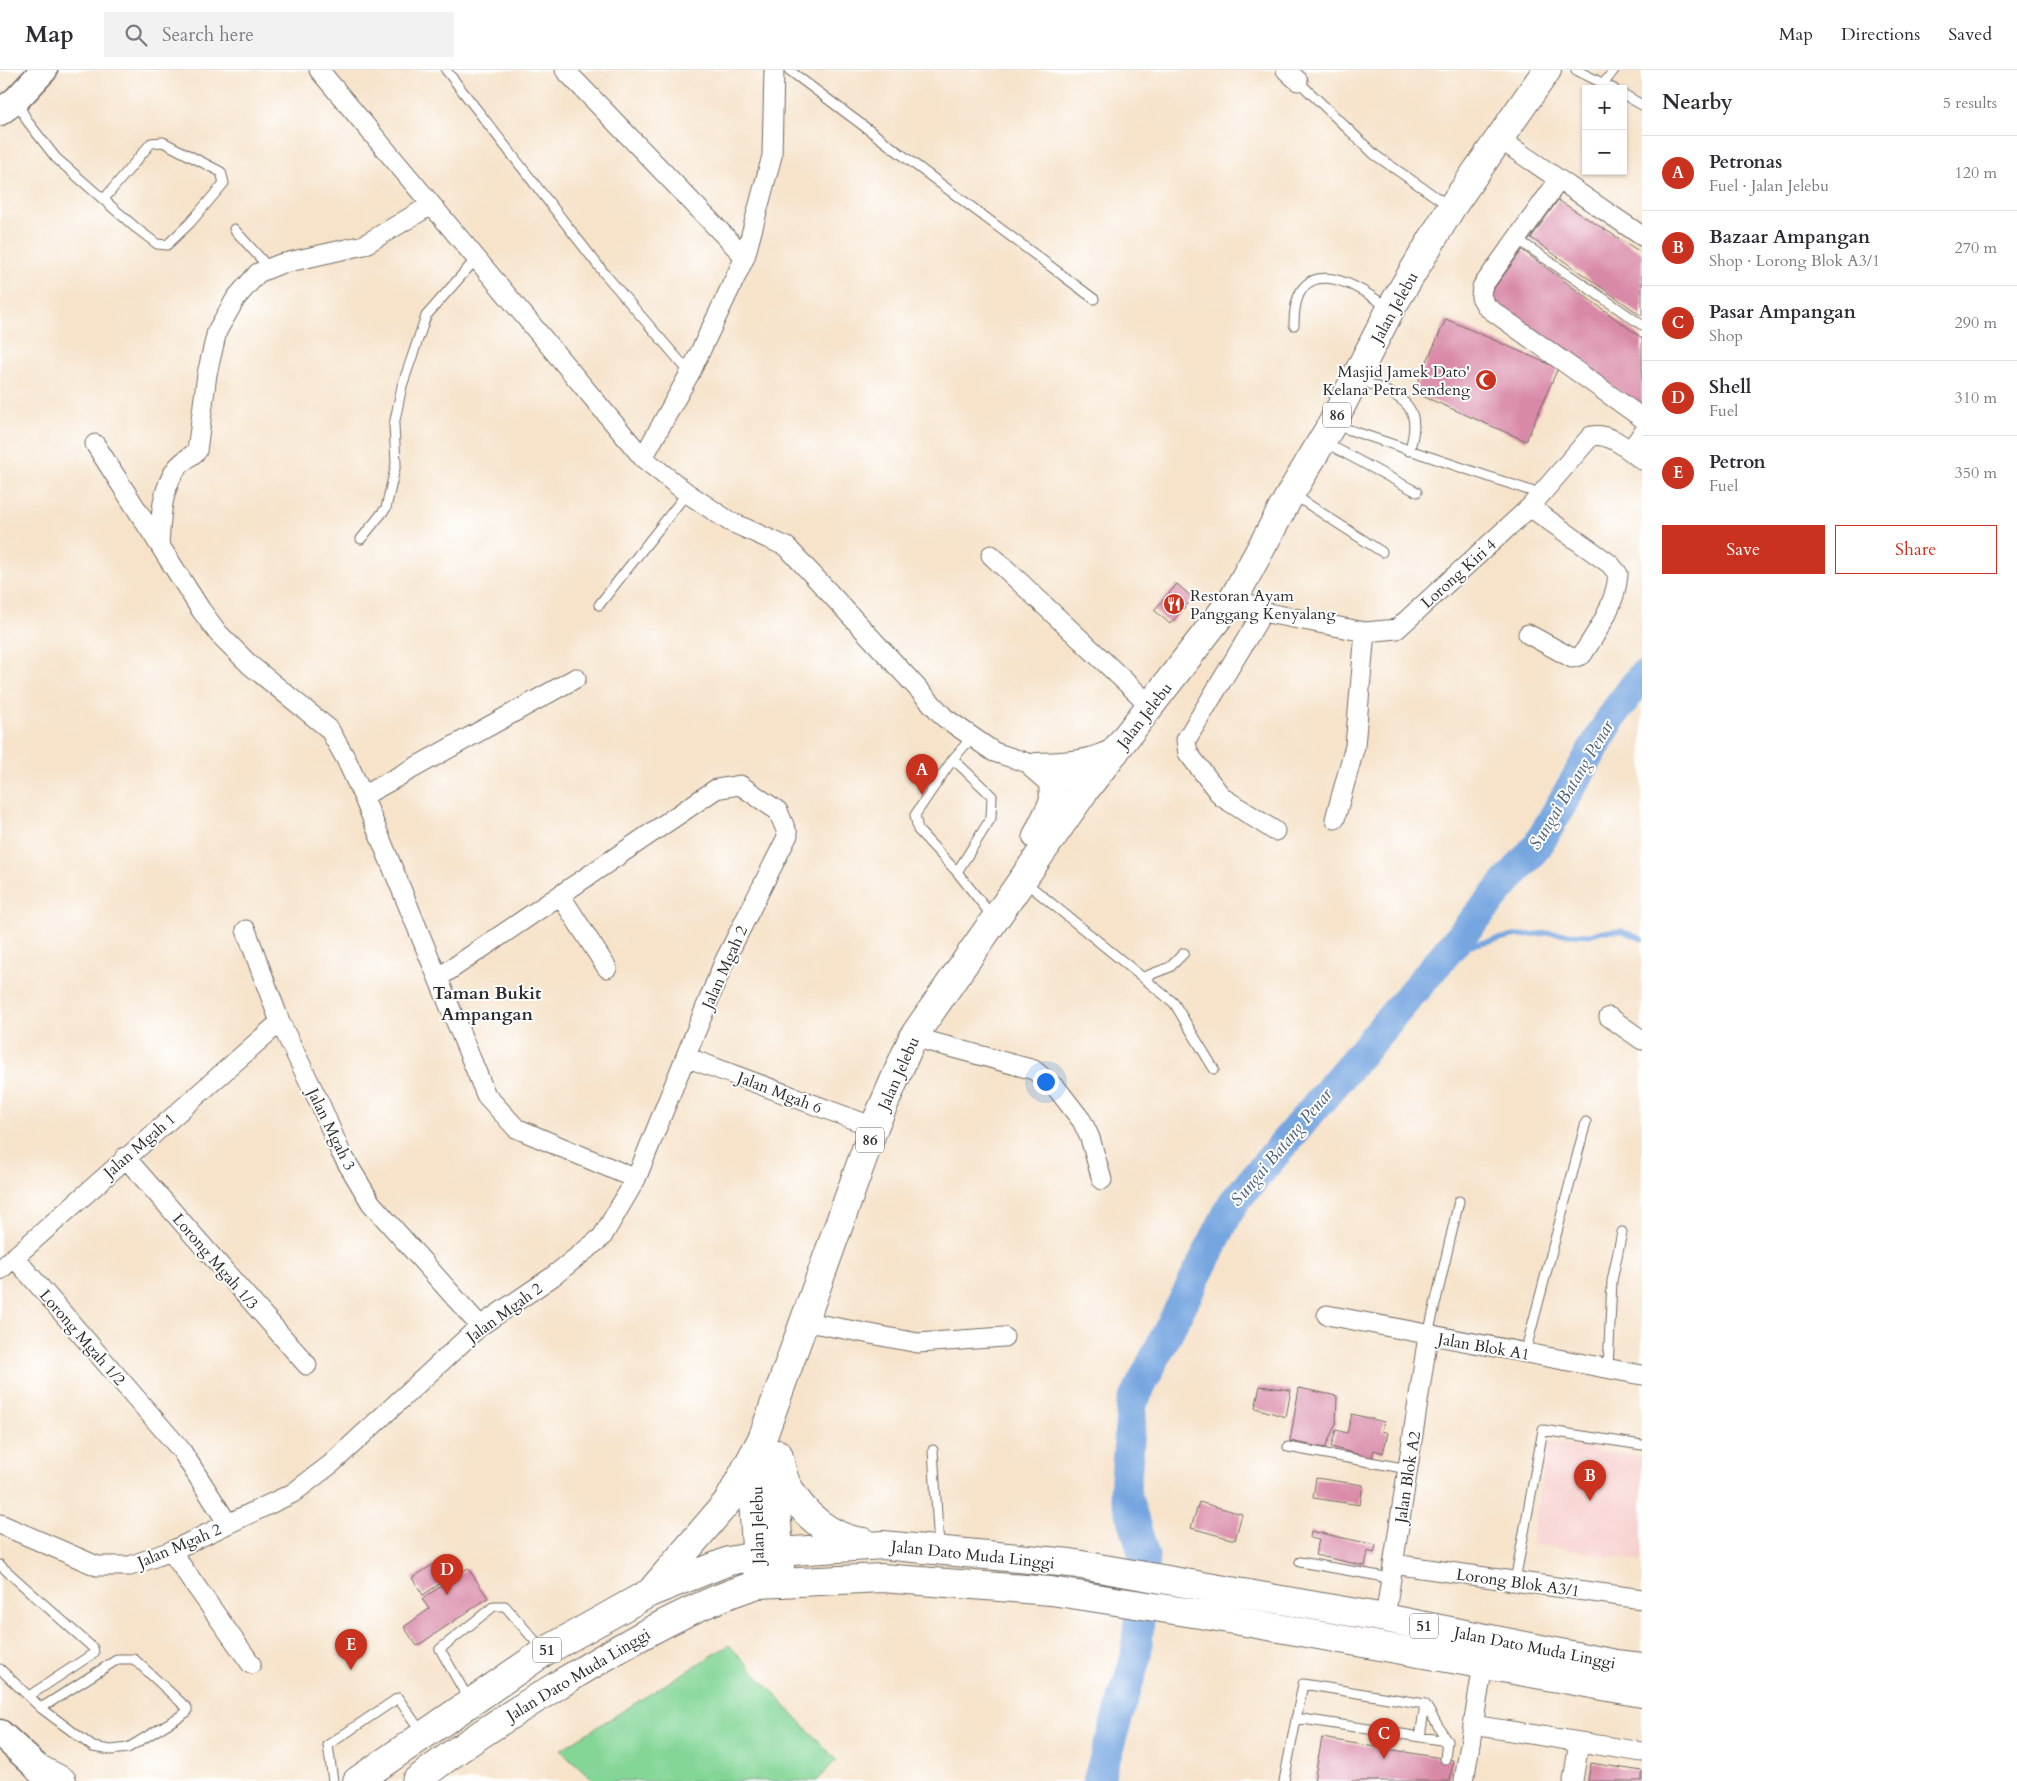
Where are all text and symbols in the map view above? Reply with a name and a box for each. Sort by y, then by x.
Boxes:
search box [104,12,454,57]
text: Map [25,18,74,51]
icon: search [122,21,150,49]
text: Search here [162,22,254,48]
text: Map [1779,22,1813,47]
text: Directions [1841,22,1920,47]
text: Saved [1948,22,1992,47]
map controls [1582,85,1627,175]
button: + [1582,85,1627,130]
text: Nearby [1662,88,1733,117]
text: 5 results [1943,92,1997,114]
button: − [1582,130,1627,175]
text: Petronas [1709,149,1782,175]
text: A [1672,162,1684,184]
text: 120 m [1955,162,1997,184]
text: Fuel · Jalan Jelebu [1709,175,1829,197]
text: Bazaar Ampangan [1709,224,1870,250]
text: B [1672,237,1684,259]
text: 270 m [1955,237,1997,259]
text: Shop · Lorong Blok A3/1 [1709,250,1880,272]
street label: Jalan Jelebu [1365,268,1424,349]
text: Pasar Ampangan [1709,299,1856,325]
text: C [1672,312,1684,334]
text: 290 m [1955,312,1997,334]
text: Shop [1709,325,1743,347]
place label: Masjid Jamek Dato' Kelana Petra Sendeng [1322,361,1470,401]
mosque icon: Masjid Jamek Dato' Kelana Petra Sendeng [1474,368,1498,392]
text: Shell [1709,374,1751,400]
text: D [1671,387,1685,409]
text: 310 m [1955,387,1997,409]
text: Fuel [1709,400,1738,422]
road number: 86 [1323,402,1351,428]
text: Petron [1709,449,1766,475]
text: E [1673,462,1683,484]
text: 350 m [1955,462,1997,484]
text: Fuel [1709,475,1738,497]
button: Save [1662,525,1825,574]
button: Share [1835,525,1997,574]
street label: Lorong Kiri 4 [1416,534,1501,614]
place label: Restoran Ayam Panggang Kenyalang [1190,585,1335,625]
restaurant icon: Restoran Ayam Panggang Kenyalang [1162,592,1186,616]
street label: Jalan Jelebu [1111,678,1178,755]
water label: Sungai Batang Penar [1523,715,1621,855]
pin: A [906,754,938,795]
street label: Jalan Mgah 2 [696,922,753,1014]
district label: Taman Bukit Ampangan [433,981,542,1027]
street label: Jalan Jelebu [872,1033,925,1115]
street label: Jalan Mgah 6 [732,1066,825,1119]
your location [1033,1069,1059,1095]
water label: Sungai Batang Penar [1225,1082,1339,1212]
street label: Jalan Mgah 3 [301,1083,360,1174]
street label: Jalan Mgah 1 [97,1108,180,1185]
road number: 86 [856,1128,884,1152]
street label: Lorong Mgah 1/3 [167,1209,263,1314]
street label: Jalan Mgah 2 [461,1278,547,1349]
street label: Lorong Mgah 1/2 [34,1285,130,1390]
street label: Jalan Blok A1 [1434,1328,1531,1366]
street label: Jalan Blok A2 [1390,1430,1426,1527]
pin: B [1574,1460,1606,1501]
street label: Jalan Jelebu [746,1486,770,1566]
street label: Jalan Mgah 2 [132,1518,225,1574]
street label: Jalan Dato Muda Linggi [888,1535,1056,1575]
pin: D [431,1554,463,1595]
street label: Lorong Blok A3/1 [1455,1563,1581,1603]
road number: 51 [1410,1614,1438,1638]
street label: Jalan Dato Muda Linggi [1450,1621,1618,1675]
street label: Jalan Dato Muda Linggi [501,1623,655,1728]
pin: E [335,1629,367,1670]
road number: 51 [533,1638,561,1662]
pin: C [1368,1718,1400,1759]

